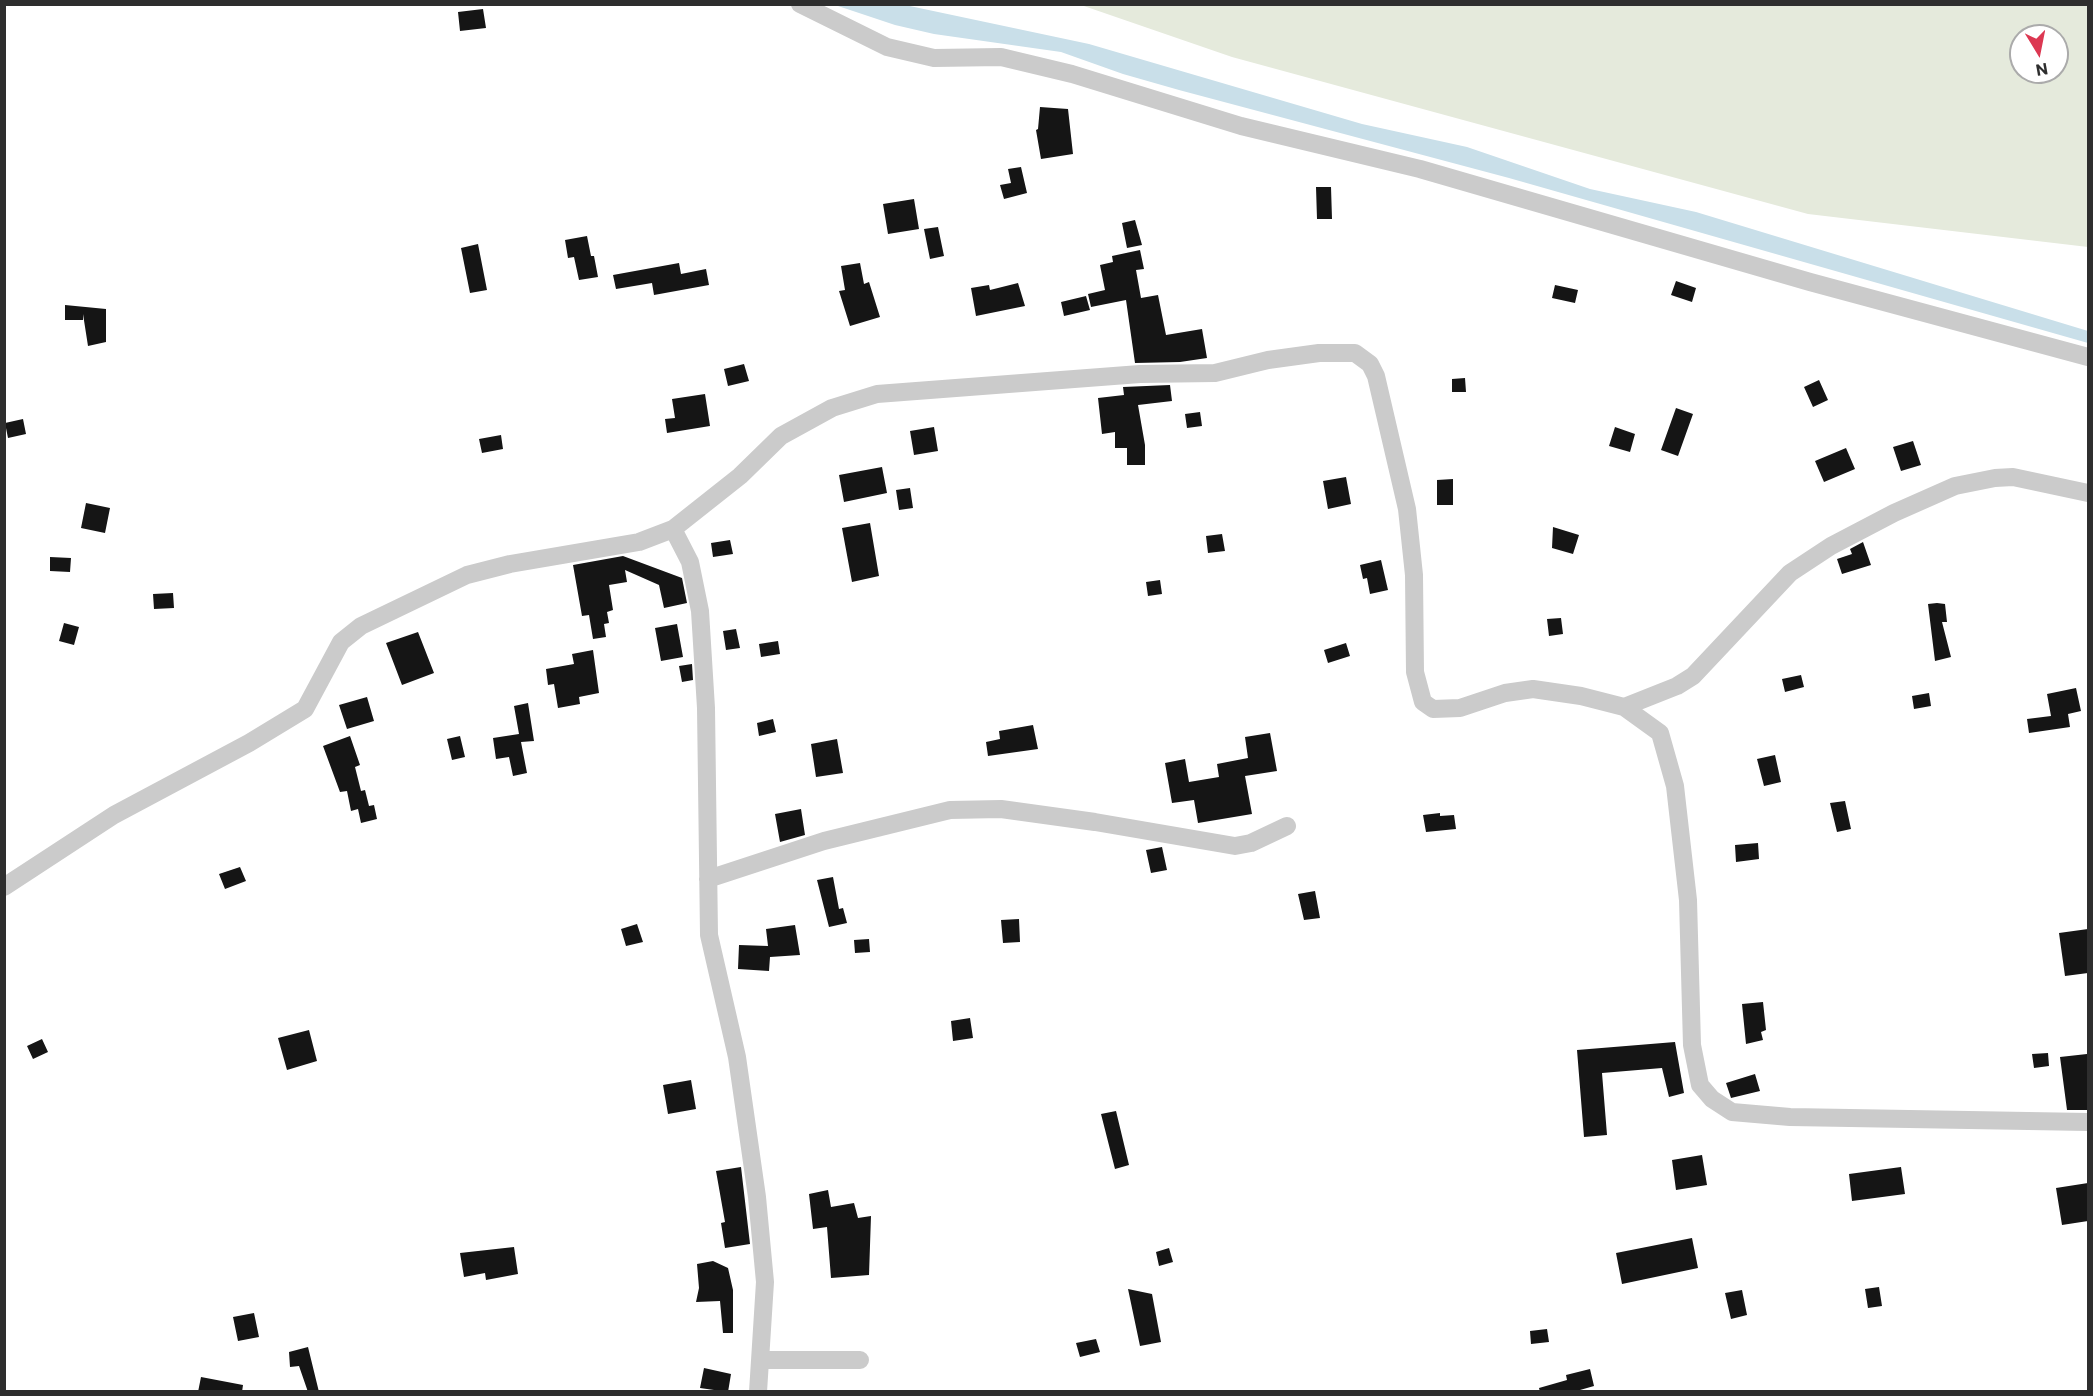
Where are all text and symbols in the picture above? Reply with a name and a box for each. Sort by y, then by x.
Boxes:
north arrow [2009,24,2069,84]
text: N [2034,60,2049,81]

